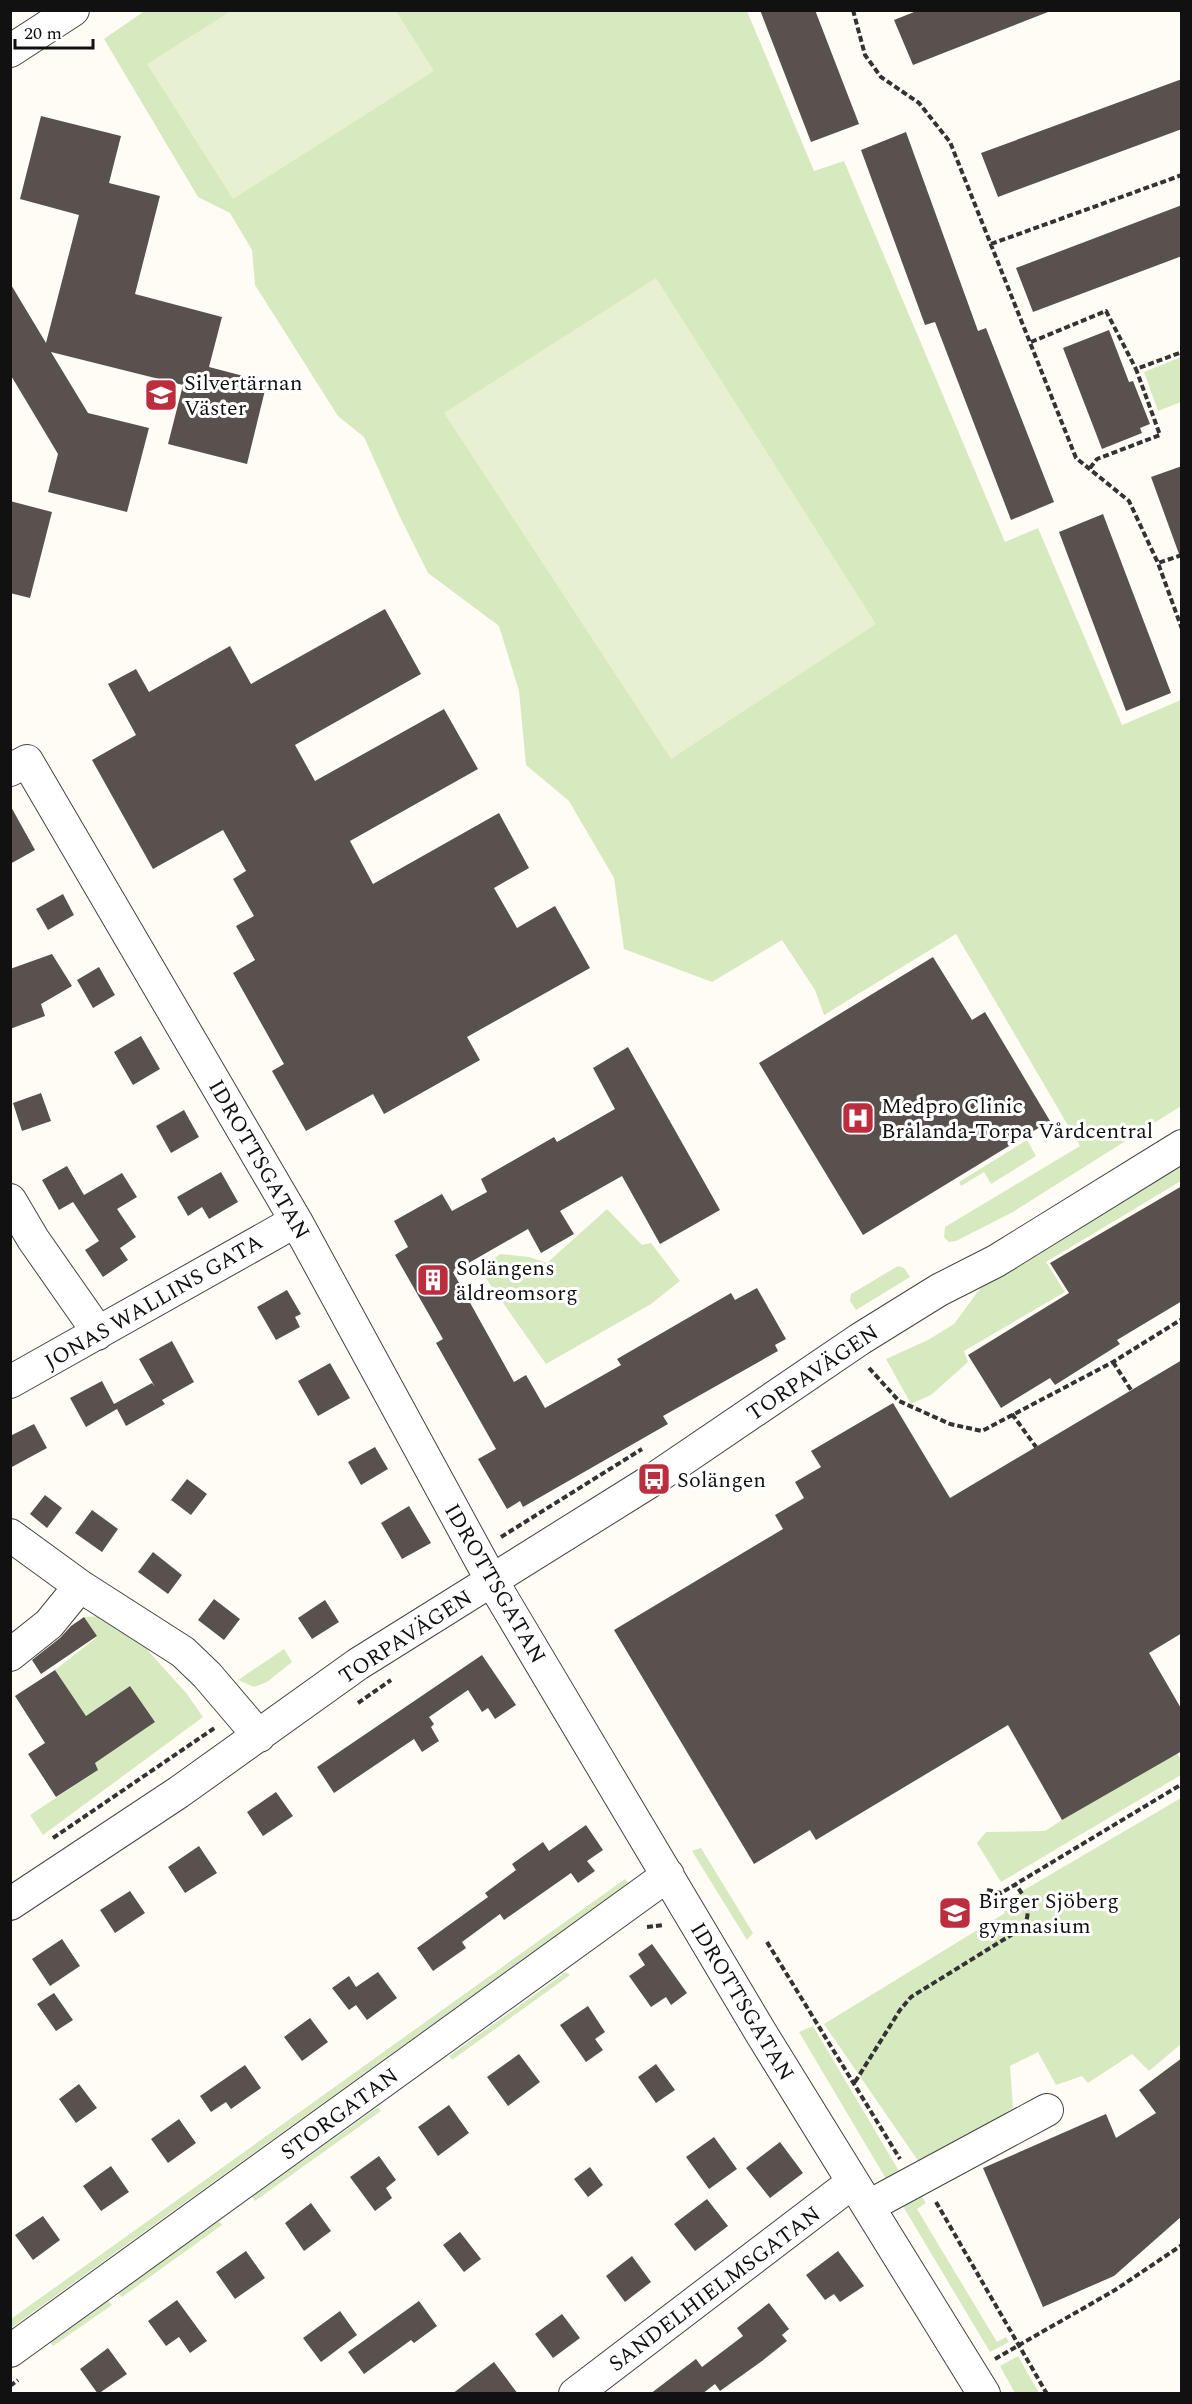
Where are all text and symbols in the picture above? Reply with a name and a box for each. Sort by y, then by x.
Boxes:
scale bar [15,12,93,50]
text: 20 m [24,20,62,47]
place label: Silvertärnan Väster [184,367,303,425]
school or university icon: Silvertärnan Väster [143,377,179,413]
street label: IDROTTSGATAN [199,1074,318,1246]
place label: Medpro Clinic Brålanda-Torpa Vårdcentral [881,1090,1153,1148]
hospital icon: Medpro Clinic Brålanda-Torpa Vårdcentral [840,1100,876,1136]
street label: JONAS WALLINS GATA [38,1226,269,1379]
place label: Solängens äldreomsorg [456,1252,578,1310]
building icon: Solängens äldreomsorg [415,1262,451,1298]
street label: TORPAVÄGEN [740,1317,886,1430]
bus stop icon: Solängen [636,1461,672,1497]
place label: Solängen [677,1464,766,1497]
street label: IDROTTSGATAN [435,1498,554,1670]
street label: TORPAVÄGEN [333,1582,479,1693]
place label: Birger Sjöberg gymnasium [978,1885,1119,1943]
school or university icon: Birger Sjöberg gymnasium [937,1895,973,1931]
street label: IDROTTSGATAN [681,1916,802,2087]
street label: STORGATAN [274,2060,406,2169]
street label: SANDELHIELMSGATAN [602,2198,828,2380]

